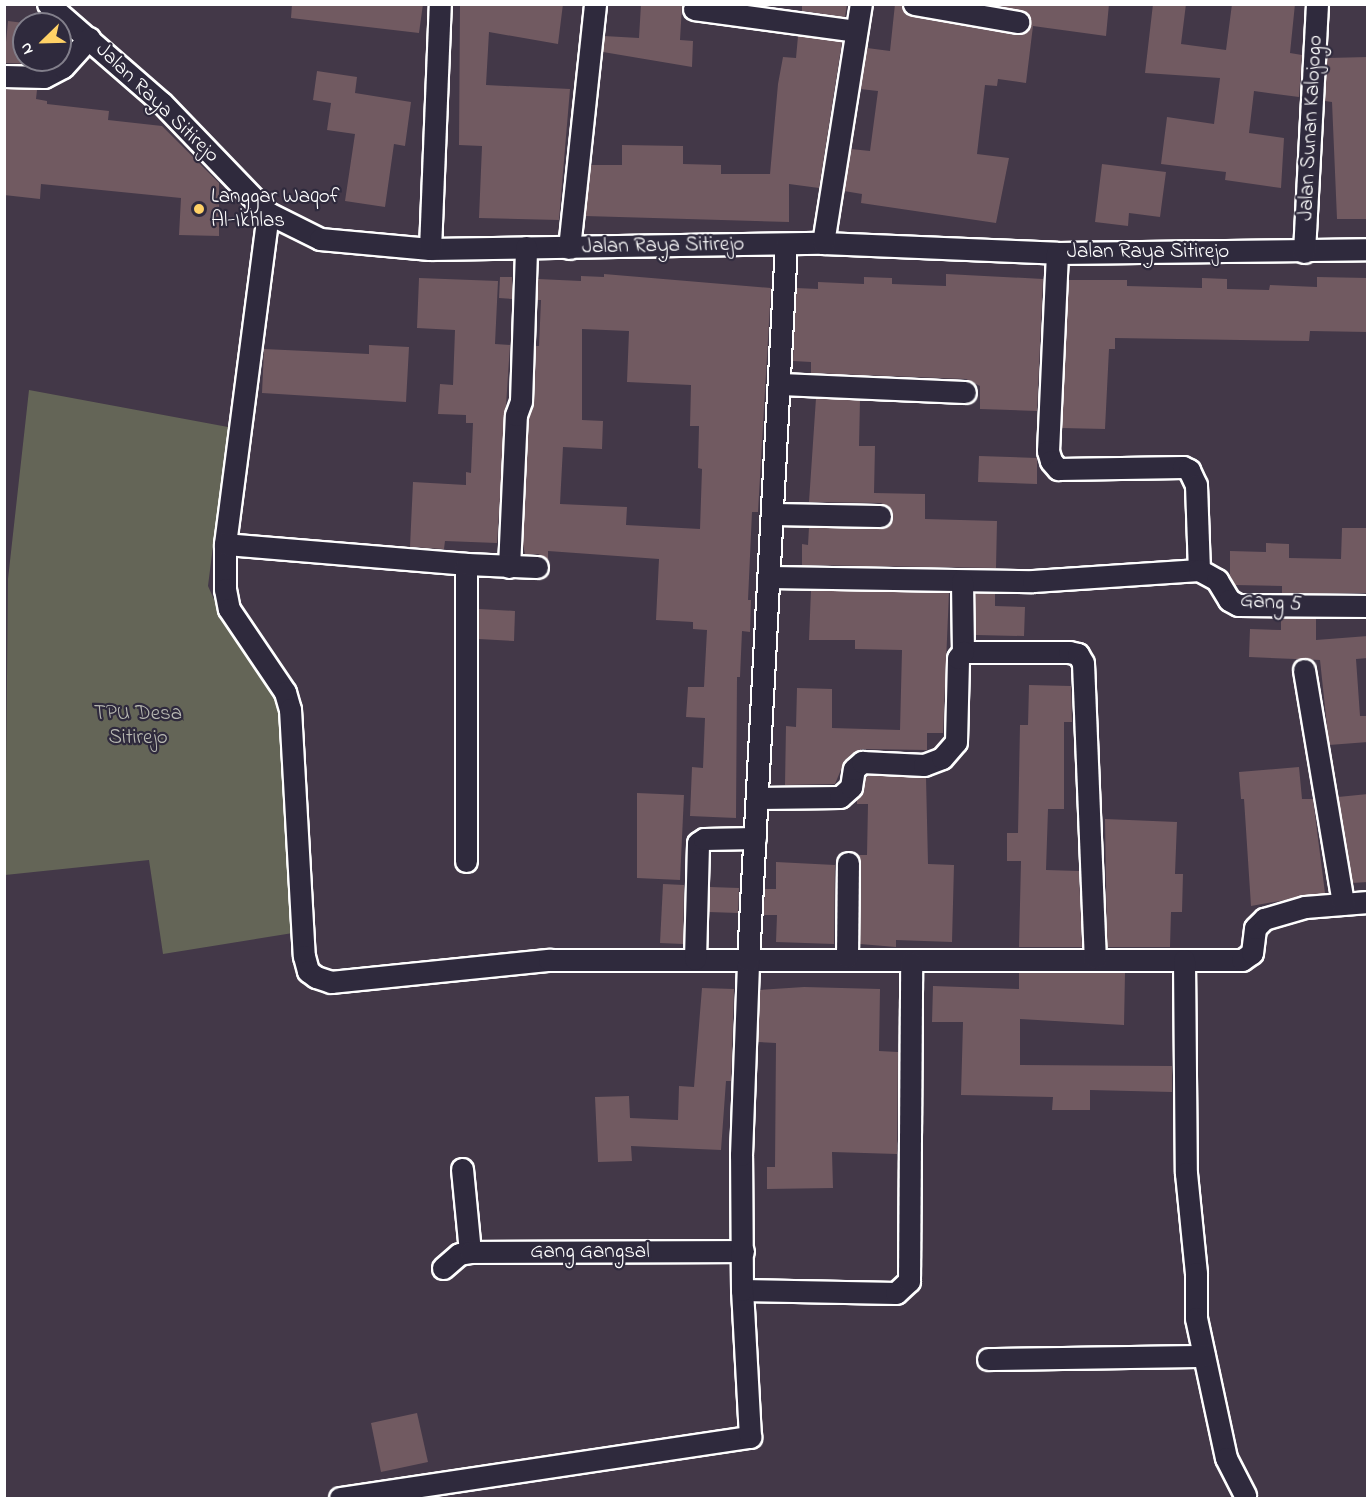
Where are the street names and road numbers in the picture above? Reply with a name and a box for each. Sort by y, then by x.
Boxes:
street label: Jalan Sunan Kalojogo [1294,35,1328,221]
street label: Jalan Raya Sitirejo [90,38,224,168]
street label: Jalan Raya Sitirejo [582,232,744,260]
street label: Jalan Raya Sitirejo [1067,239,1229,265]
street label: Gang 5 [1239,588,1303,618]
street label: Gang Gangsal [530,1239,650,1265]

